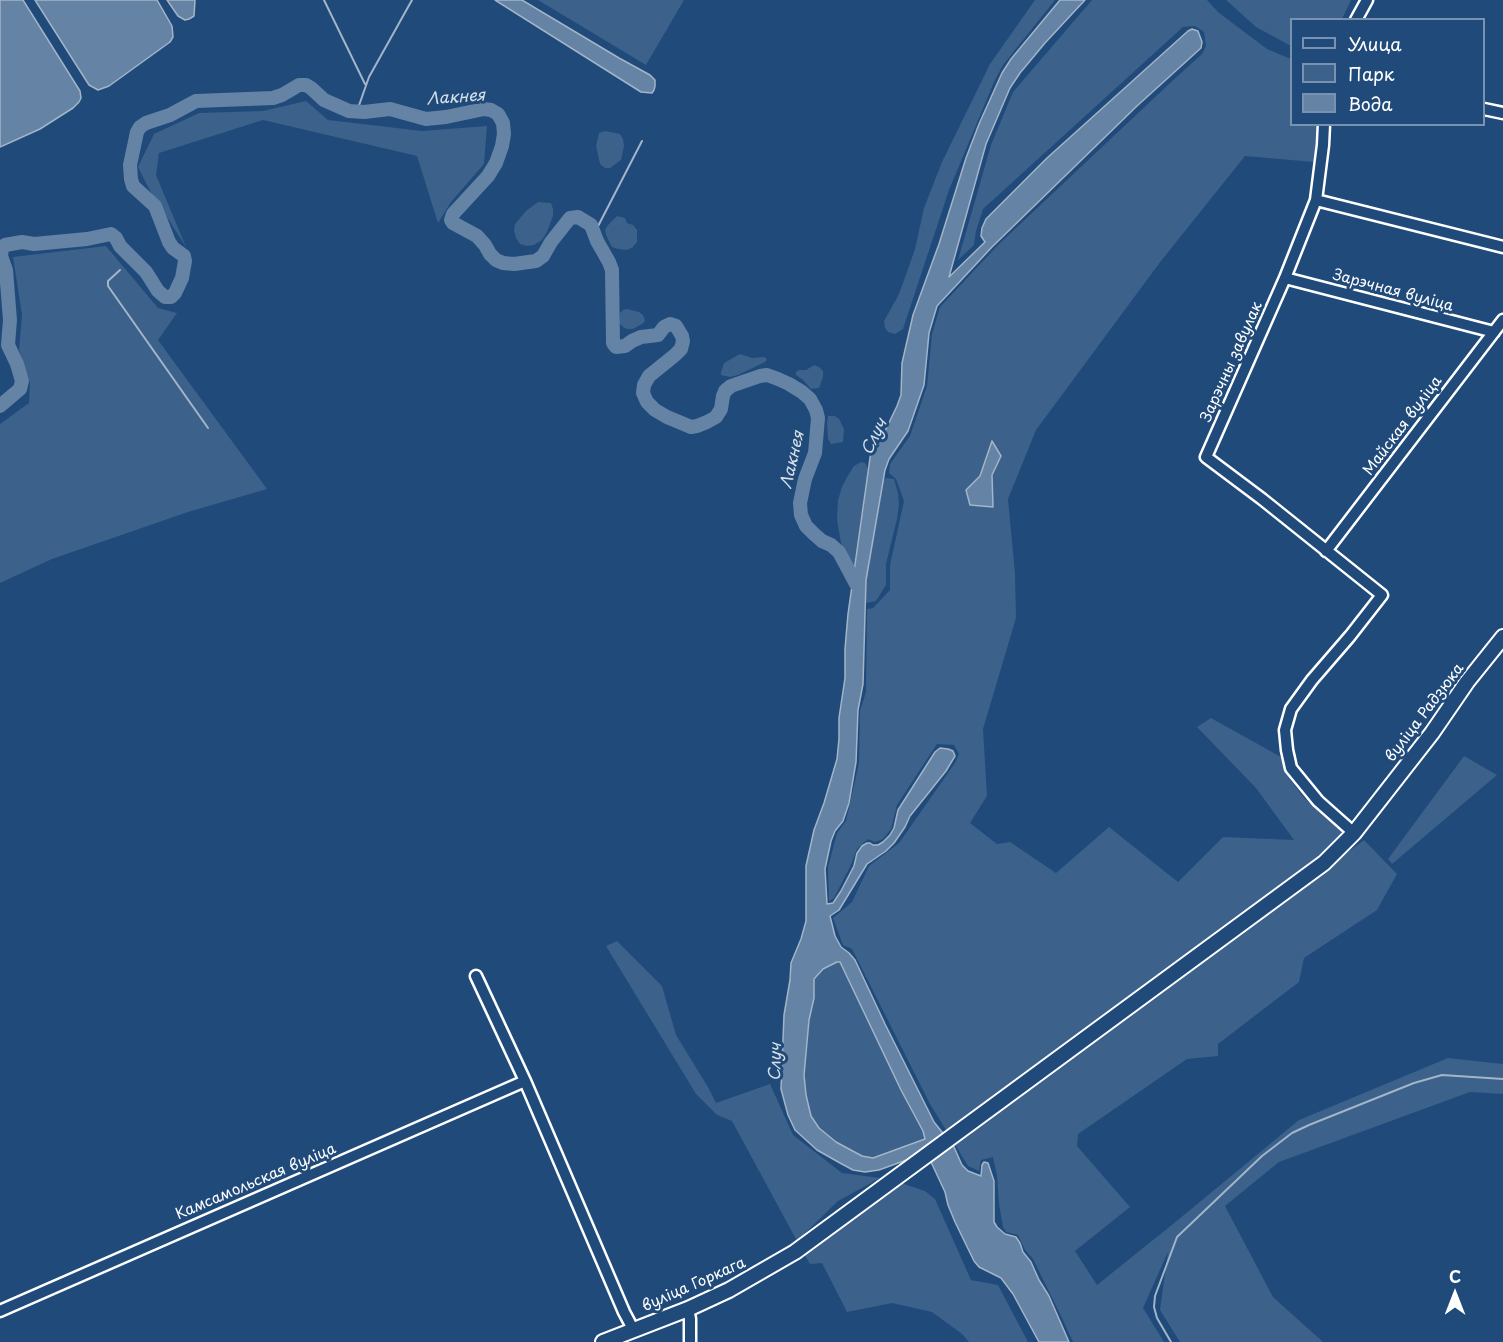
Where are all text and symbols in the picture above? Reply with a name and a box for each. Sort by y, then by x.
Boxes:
legend [1290,18,1485,126]
text: Улица [1348,30,1402,57]
text: Парк [1348,60,1394,87]
water label: Лакнея [426,86,486,110]
text: Вода [1348,90,1393,117]
street label: Зарэчная вуліца [1331,266,1455,316]
street label: Зарэчны завулак [1197,299,1267,425]
street label: Майская вуліца [1360,373,1446,479]
water label: Случ [858,416,892,458]
water label: Лакнея [777,429,809,491]
street label: вуліца Радзюка [1382,660,1468,766]
water label: Случ [766,1043,786,1081]
street label: Камсамольская вуліца [173,1140,339,1224]
street label: вуліца Горкага [639,1254,749,1316]
north arrow [1425,1264,1485,1324]
text: С [1449,1264,1461,1288]

